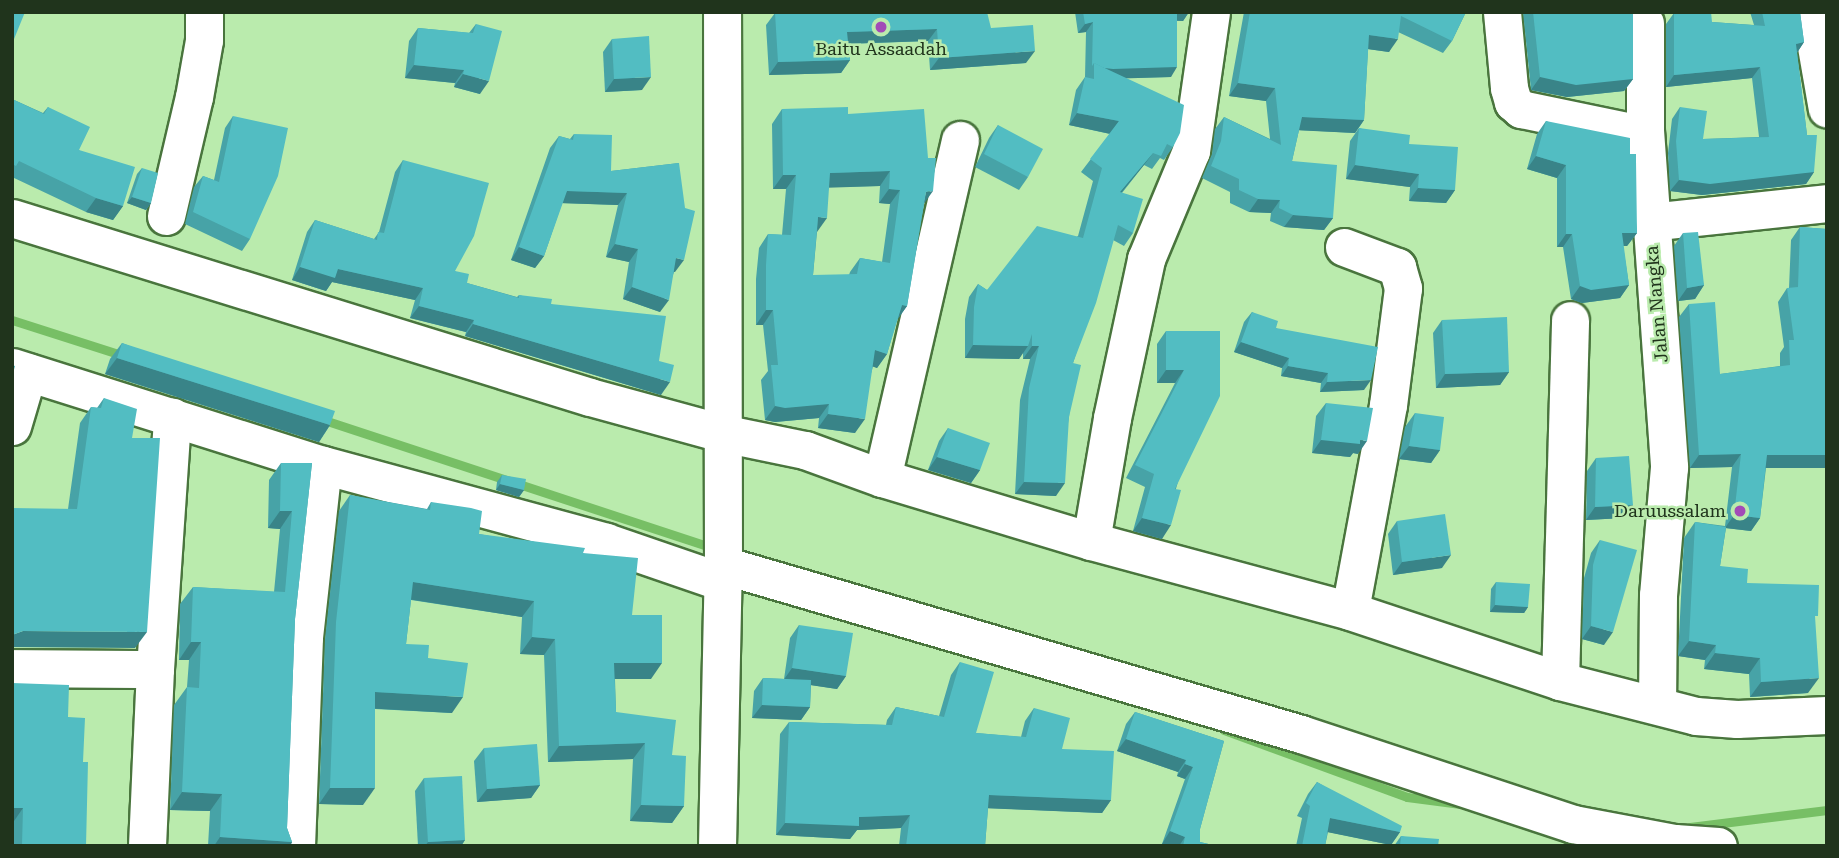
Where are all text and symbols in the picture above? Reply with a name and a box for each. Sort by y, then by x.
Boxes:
marker: Baitu Assaadah [873,19,889,35]
place label: Baitu Assaadah [815,38,947,60]
street label: Jalan Nangka [1641,245,1673,363]
place label: Daruussalam [1614,500,1726,522]
marker: Daruussalam [1732,503,1748,519]

